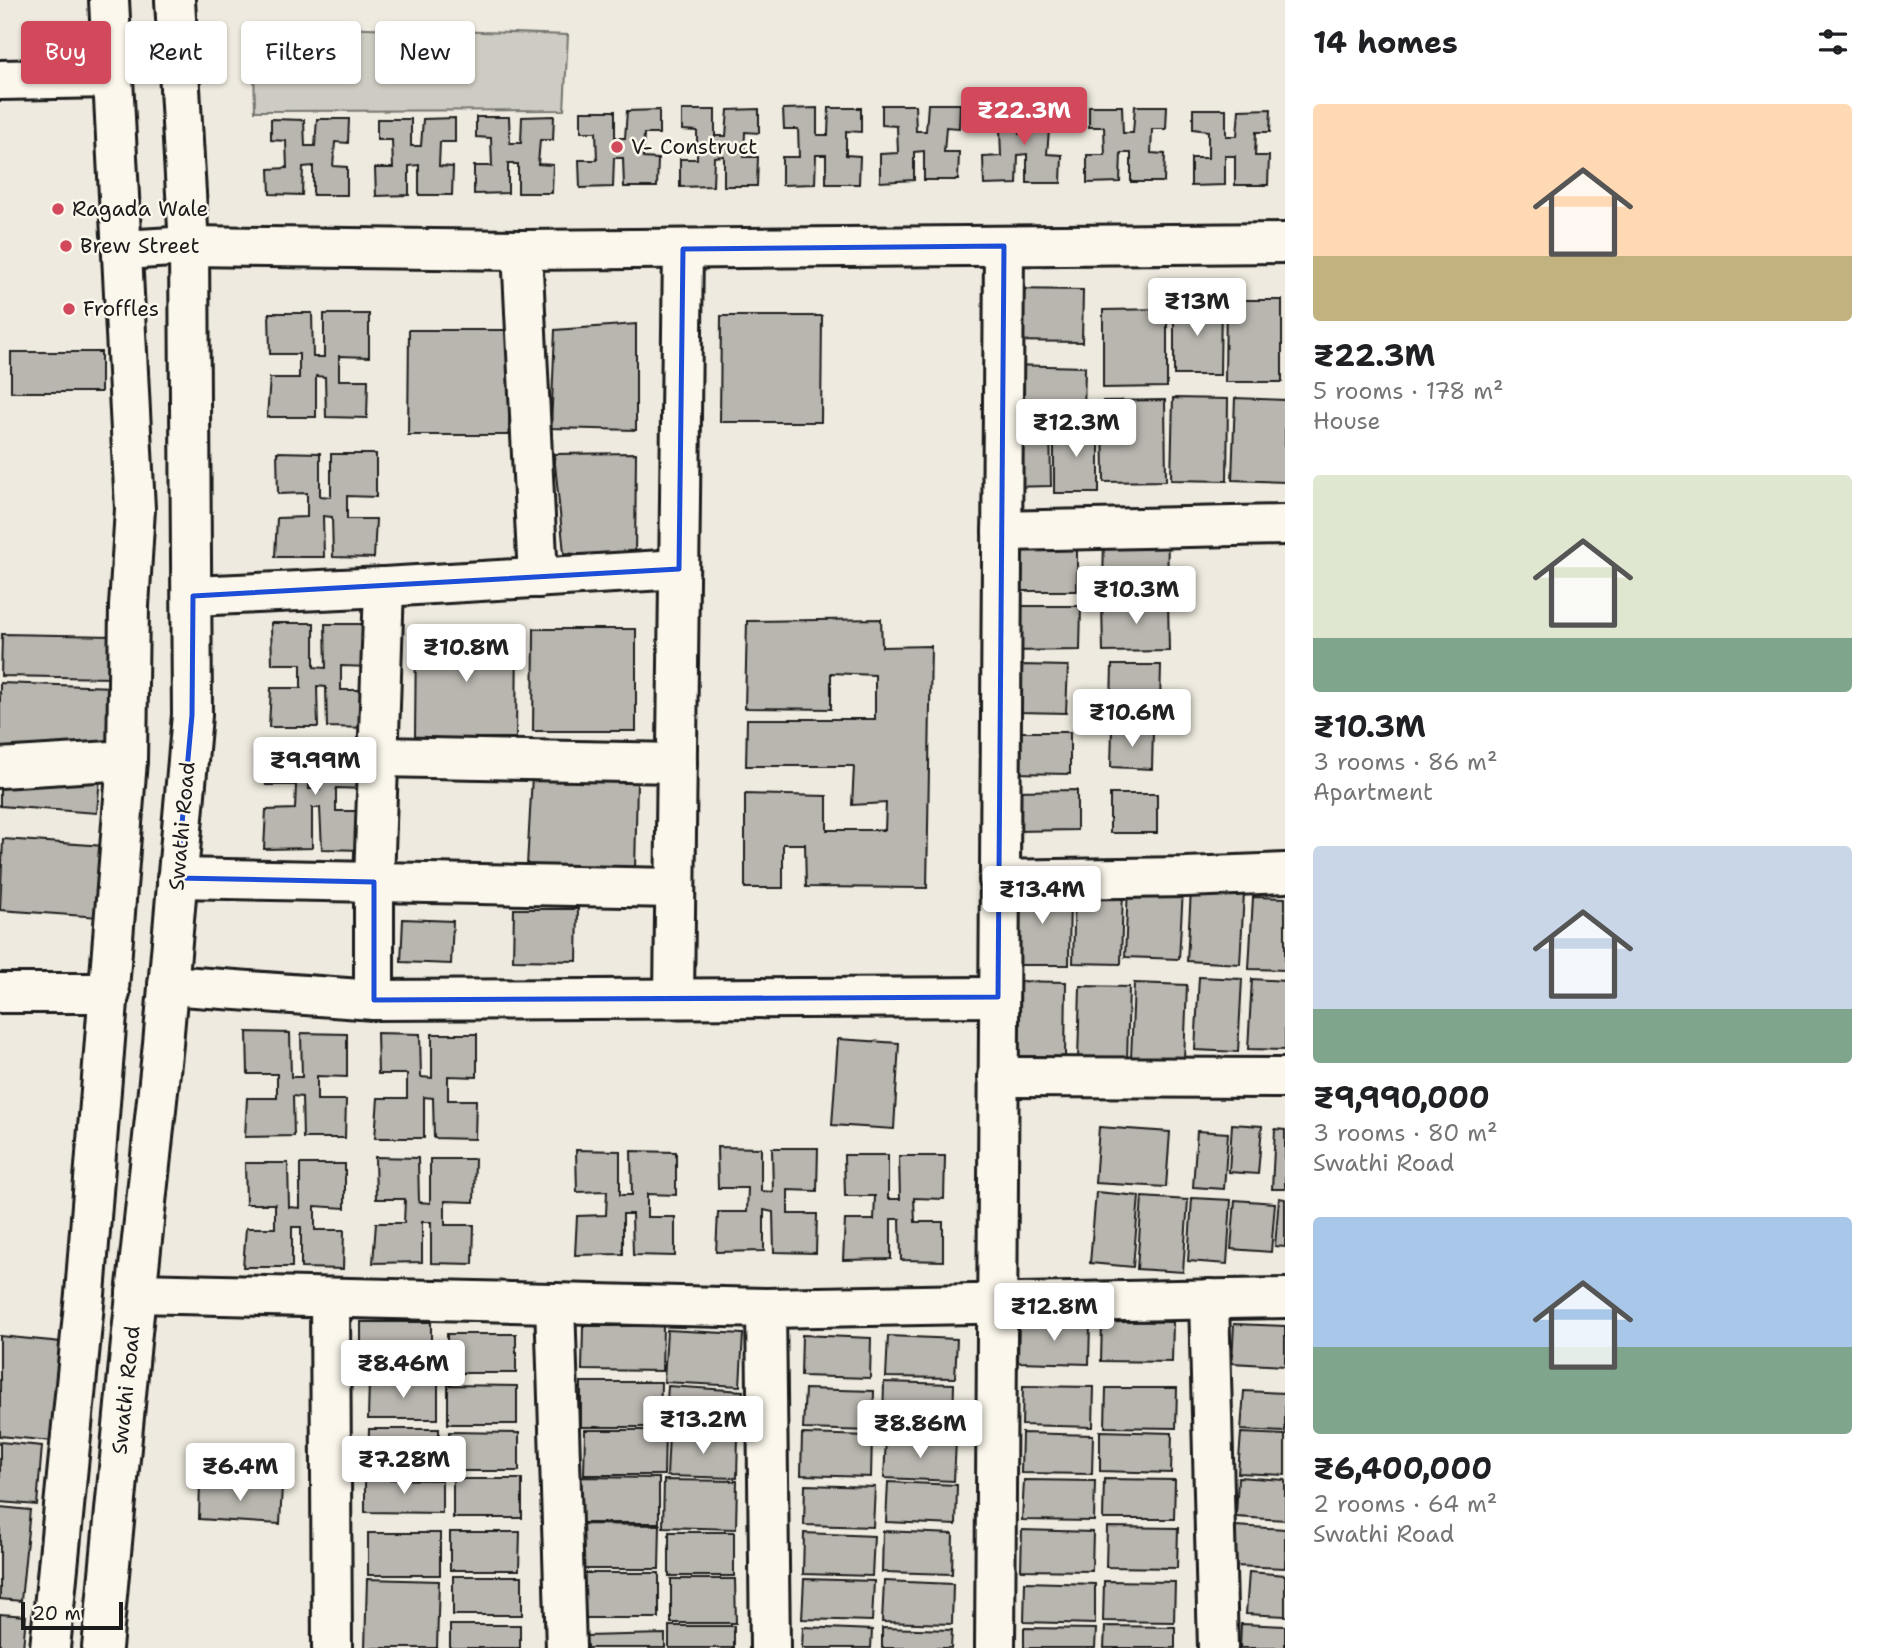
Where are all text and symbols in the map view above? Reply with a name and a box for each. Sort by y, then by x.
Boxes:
chip: Buy [21,21,111,84]
chip: Rent [125,21,227,84]
chip: Filters [241,21,361,84]
chip: New [375,21,475,84]
text: 14 homes [1313,22,1458,63]
icon: filters [1814,23,1852,61]
pin: ₹22.3M [967,88,1081,147]
text: ₹22.3M [977,95,1071,125]
place label: V- Construct [631,133,757,161]
marker: V- Construct [609,139,625,155]
icon: home [1520,149,1646,275]
place label: Ragada Wale [72,195,208,223]
marker: Ragada Wale [50,201,66,217]
place label: Brew Street [80,232,200,260]
marker: Brew Street [58,238,74,254]
pin: ₹13M [1156,278,1238,338]
text: ₹13M [1164,286,1230,316]
place label: Froffles [83,295,159,323]
marker: Froffles [61,301,77,317]
text: ₹22.3M [1313,335,1435,376]
text: 5 rooms · 178 m² [1313,376,1504,406]
pin: ₹12.3M [1019,400,1133,459]
text: House [1313,406,1381,436]
text: ₹12.3M [1032,407,1120,437]
icon: home [1520,520,1646,646]
pin: ₹10.3M [1079,566,1193,626]
text: ₹10.3M [1093,574,1179,604]
pin: ₹10.8M [409,624,523,684]
text: ₹10.8M [423,632,509,662]
pin: ₹10.6M [1075,690,1189,749]
text: ₹10.6M [1089,697,1175,727]
text: ₹10.3M [1313,706,1426,747]
pin: ₹9.99M [258,738,372,797]
text: ₹9.99M [269,745,361,775]
text: 3 rooms · 86 m² [1313,747,1498,777]
street label: Swathi Road [162,761,202,891]
text: Apartment [1313,777,1433,807]
pin: ₹13.4M [985,866,1099,926]
text: ₹13.4M [999,874,1085,904]
icon: home [1520,891,1646,1017]
text: ₹9,990,000 [1313,1077,1490,1118]
text: 3 rooms · 80 m² [1313,1118,1498,1148]
text: Swathi Road [1313,1148,1454,1178]
icon: home [1520,1262,1646,1388]
pin: ₹12.8M [997,1284,1111,1343]
text: ₹12.8M [1010,1291,1098,1321]
street label: Swathi Road [105,1324,147,1456]
pin: ₹8.46M [346,1340,460,1400]
text: ₹8.46M [357,1348,449,1378]
pin: ₹13.2M [646,1396,760,1456]
pin: ₹8.86M [863,1400,977,1460]
text: ₹13.2M [659,1404,747,1434]
text: ₹8.86M [873,1408,967,1438]
pin: ₹7.28M [347,1436,461,1496]
pin: ₹6.4M [191,1444,289,1503]
text: ₹7.28M [358,1444,450,1474]
text: ₹6,400,000 [1313,1448,1492,1489]
text: ₹6.4M [202,1451,278,1481]
text: 2 rooms · 64 m² [1313,1489,1497,1519]
text: Swathi Road [1313,1519,1454,1549]
scale bar [21,1599,122,1631]
text: 20 m [32,1601,81,1626]

